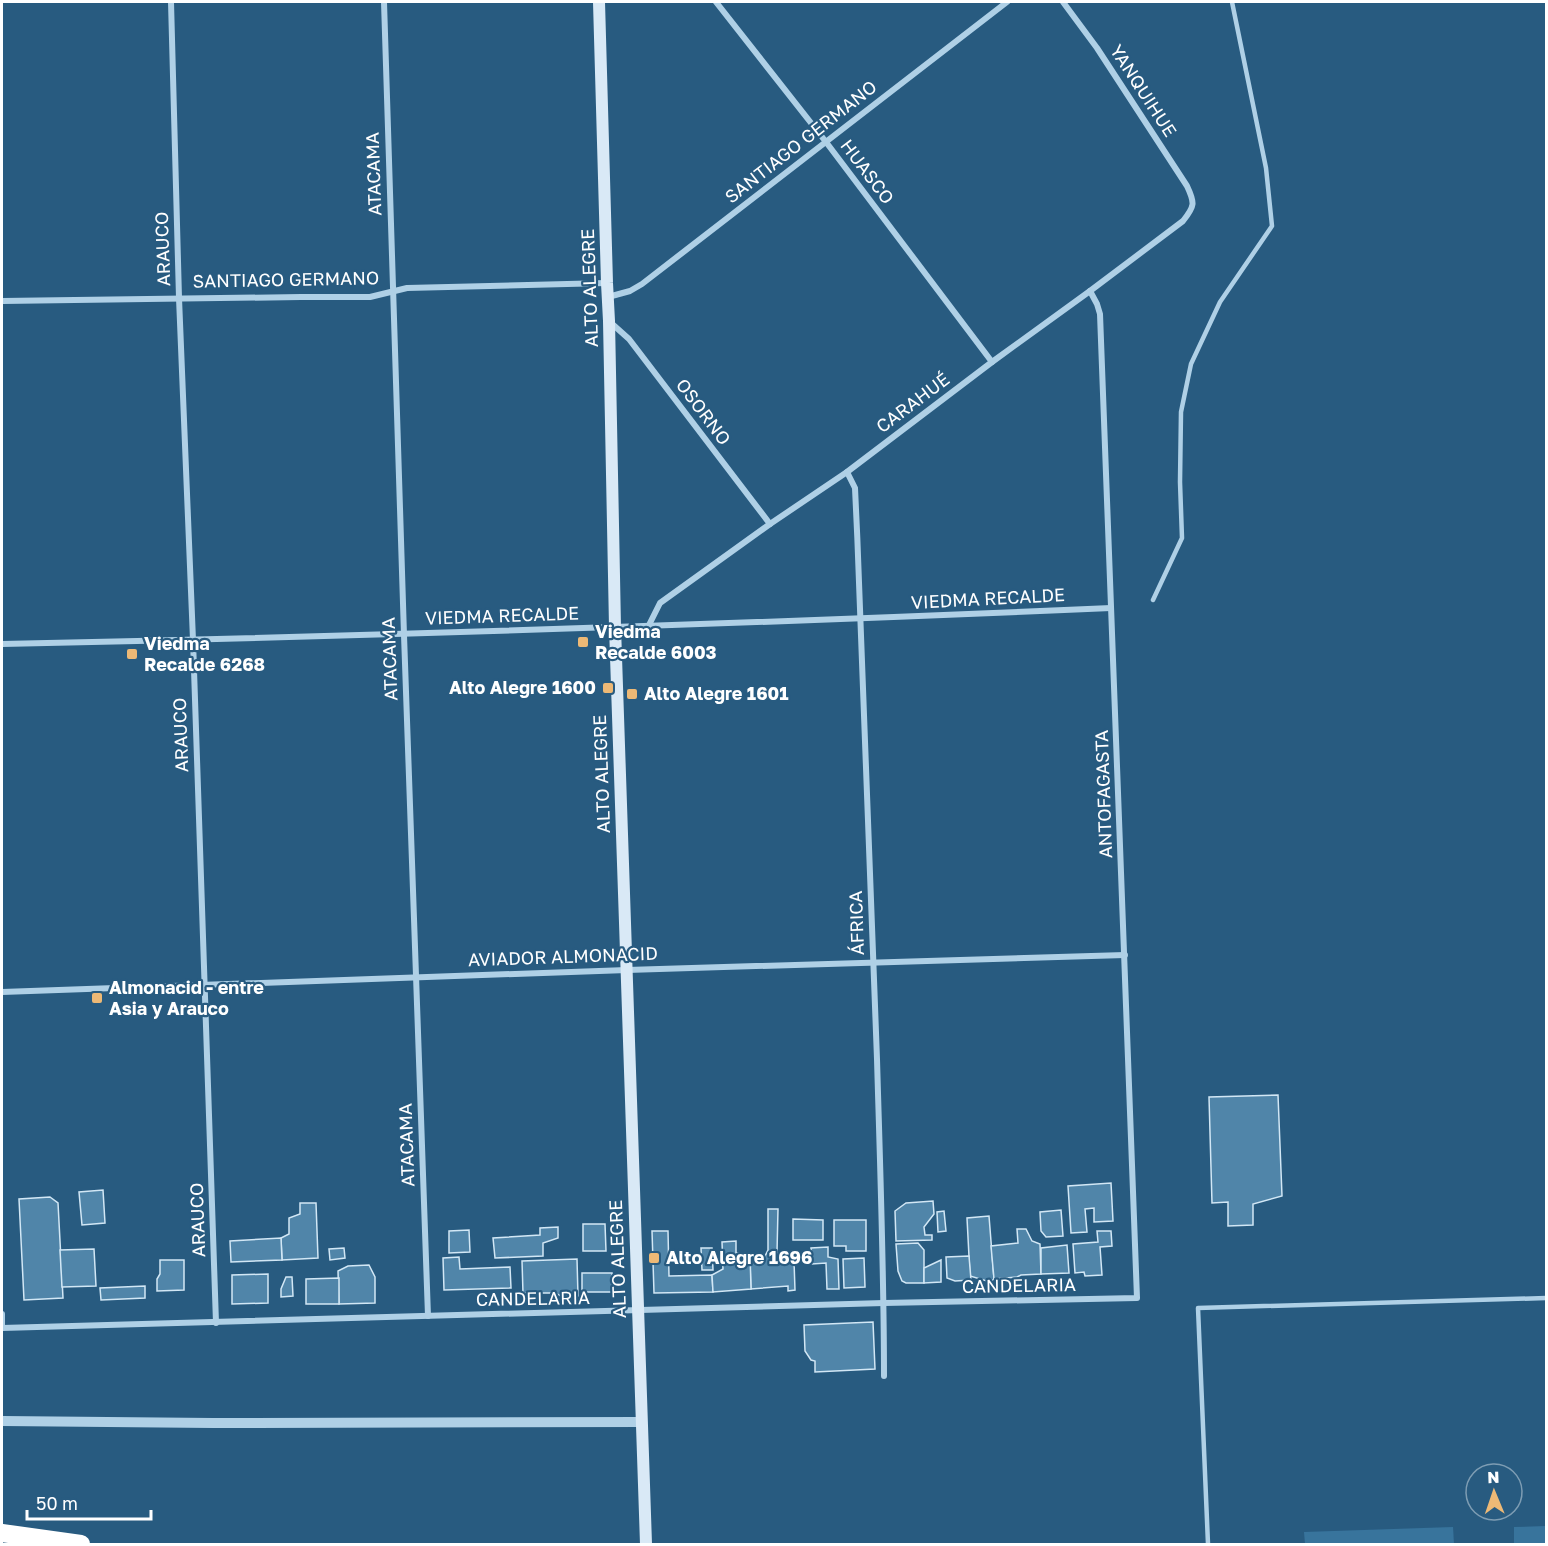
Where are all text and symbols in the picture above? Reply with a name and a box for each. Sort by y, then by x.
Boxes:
street label: YANQUIHUE [1106,40,1182,141]
street label: SANTIAGO GERMANO [720,75,881,207]
street label: ATACAMA [361,132,385,216]
street label: HUASCO [836,135,899,208]
street label: ARAUCO [150,211,174,287]
street label: ALTO ALEGRE [576,228,602,348]
street label: SANTIAGO GERMANO [193,266,379,292]
street label: CARAHUÉ [871,368,953,437]
street label: OSORNO [672,374,736,449]
street label: VIEDMA RECALDE [910,583,1066,613]
street label: VIEDMA RECALDE [425,601,579,629]
street label: ATACAMA [377,617,401,701]
place label: Viedma Recalde 6003 [595,620,717,663]
place label: Viedma Recalde 6268 [144,632,265,675]
marker: Viedma Recalde 6003 [576,635,590,649]
marker: Viedma Recalde 6268 [125,647,139,661]
place label: Alto Alegre 1600 [449,676,596,698]
marker: Alto Alegre 1600 [601,681,615,695]
place label: Alto Alegre 1601 [644,682,789,704]
marker: Alto Alegre 1601 [625,687,639,701]
street label: ARAUCO [168,697,192,773]
street label: ALTO ALEGRE [588,714,614,834]
street label: ANTOFAGASTA [1090,729,1116,859]
street label: ÁFRICA [844,890,868,956]
street label: AVIADOR ALMONACID [468,942,658,970]
place label: Almonacid - entre Asia y Arauco [109,976,264,1019]
marker: Almonacid - entre Asia y Arauco [90,991,104,1005]
street label: ATACAMA [394,1103,418,1187]
street label: ARAUCO [185,1182,209,1258]
street label: ALTO ALEGRE [604,1199,630,1319]
place label: Alto Alegre 1696 [666,1246,812,1268]
marker: Alto Alegre 1696 [647,1251,661,1265]
street label: CANDELARIA [962,1273,1076,1297]
street label: CANDELARIA [476,1286,590,1310]
north arrow [1464,1462,1524,1522]
text: N [1487,1467,1500,1487]
scale bar [27,1483,152,1521]
text: 50 m [36,1492,78,1514]

